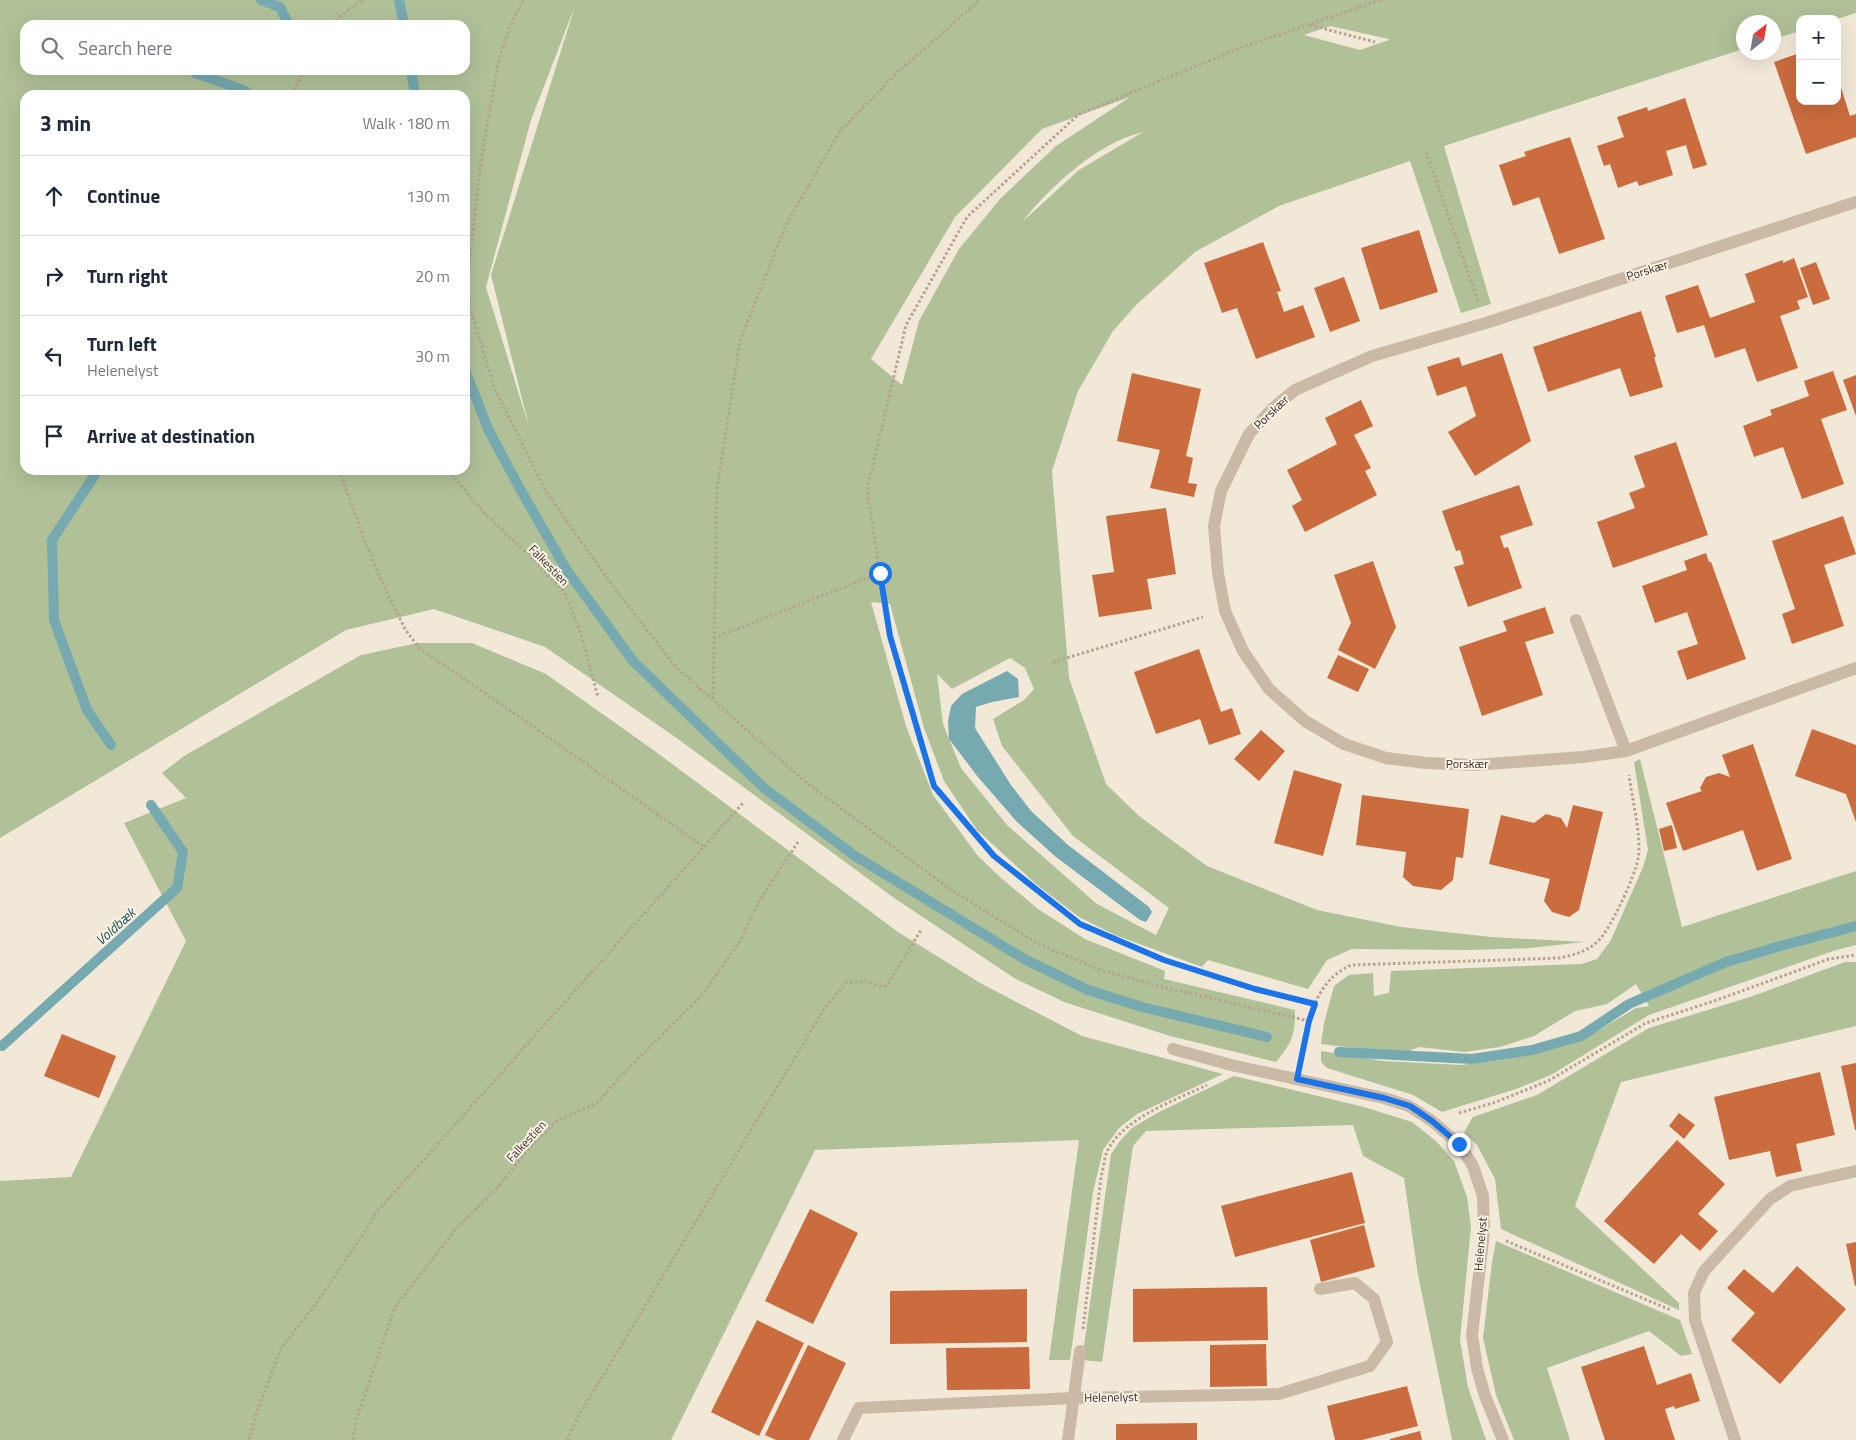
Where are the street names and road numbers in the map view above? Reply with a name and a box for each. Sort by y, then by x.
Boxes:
street label: Porskær [1624,254,1670,286]
street label: Porskær [1249,390,1293,434]
street label: Falkestien [524,540,574,590]
street label: Porskær [1446,754,1488,773]
street label: Falkestien [502,1116,550,1166]
street label: Helenelyst [1468,1216,1492,1272]
street label: Helenelyst [1084,1387,1139,1407]

